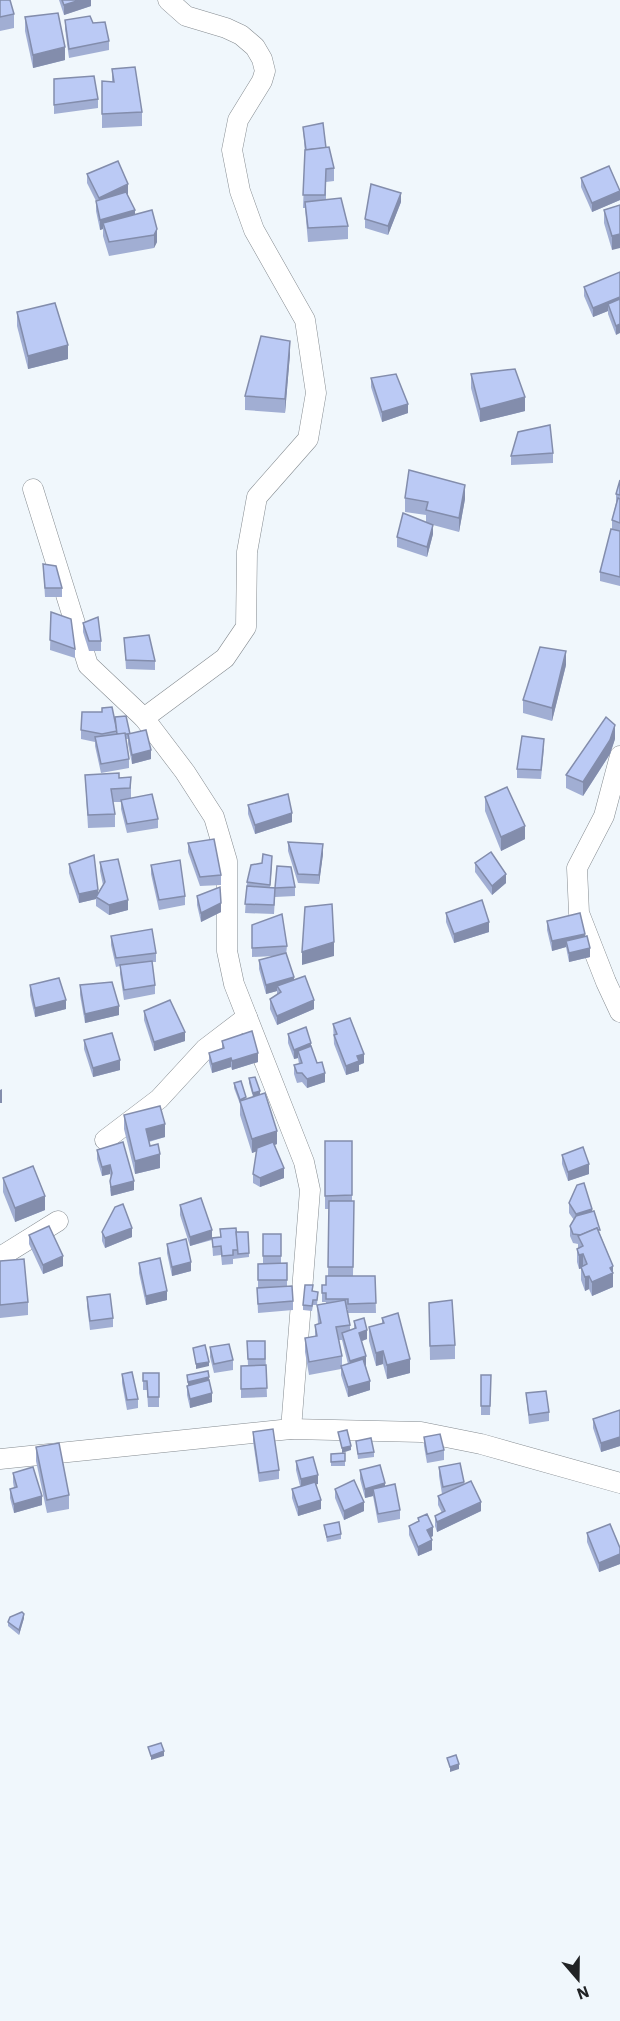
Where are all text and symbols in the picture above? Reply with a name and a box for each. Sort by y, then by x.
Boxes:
north arrow [548,1949,608,2009]
text: N [574,1982,592,2004]

